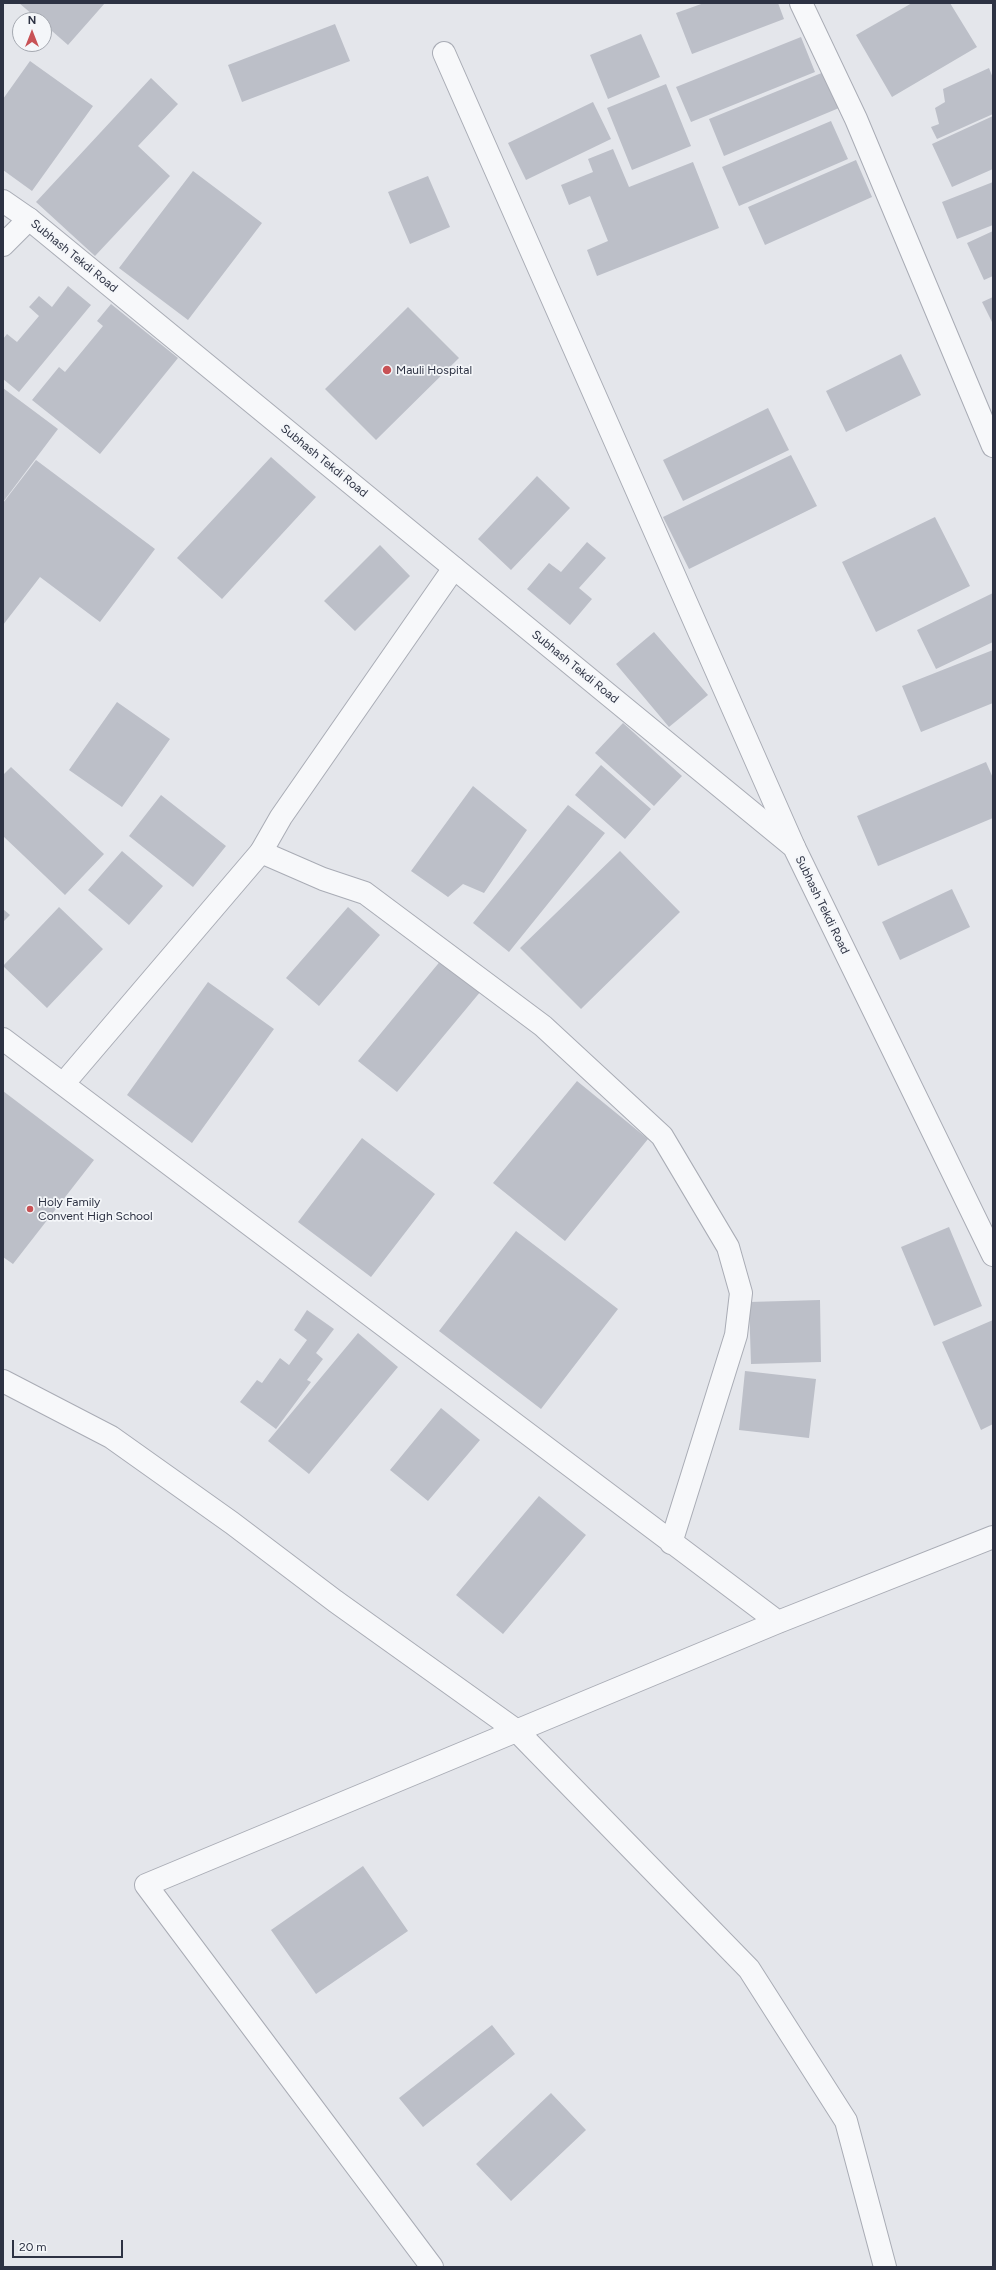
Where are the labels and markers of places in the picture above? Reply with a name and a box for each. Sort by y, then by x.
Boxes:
place label: Mauli Hospital [396,363,472,377]
marker: Mauli Hospital [381,364,393,376]
place label: Holy Family Convent High School [38,1195,153,1223]
marker: Holy Family Convent High School [25,1204,35,1214]

